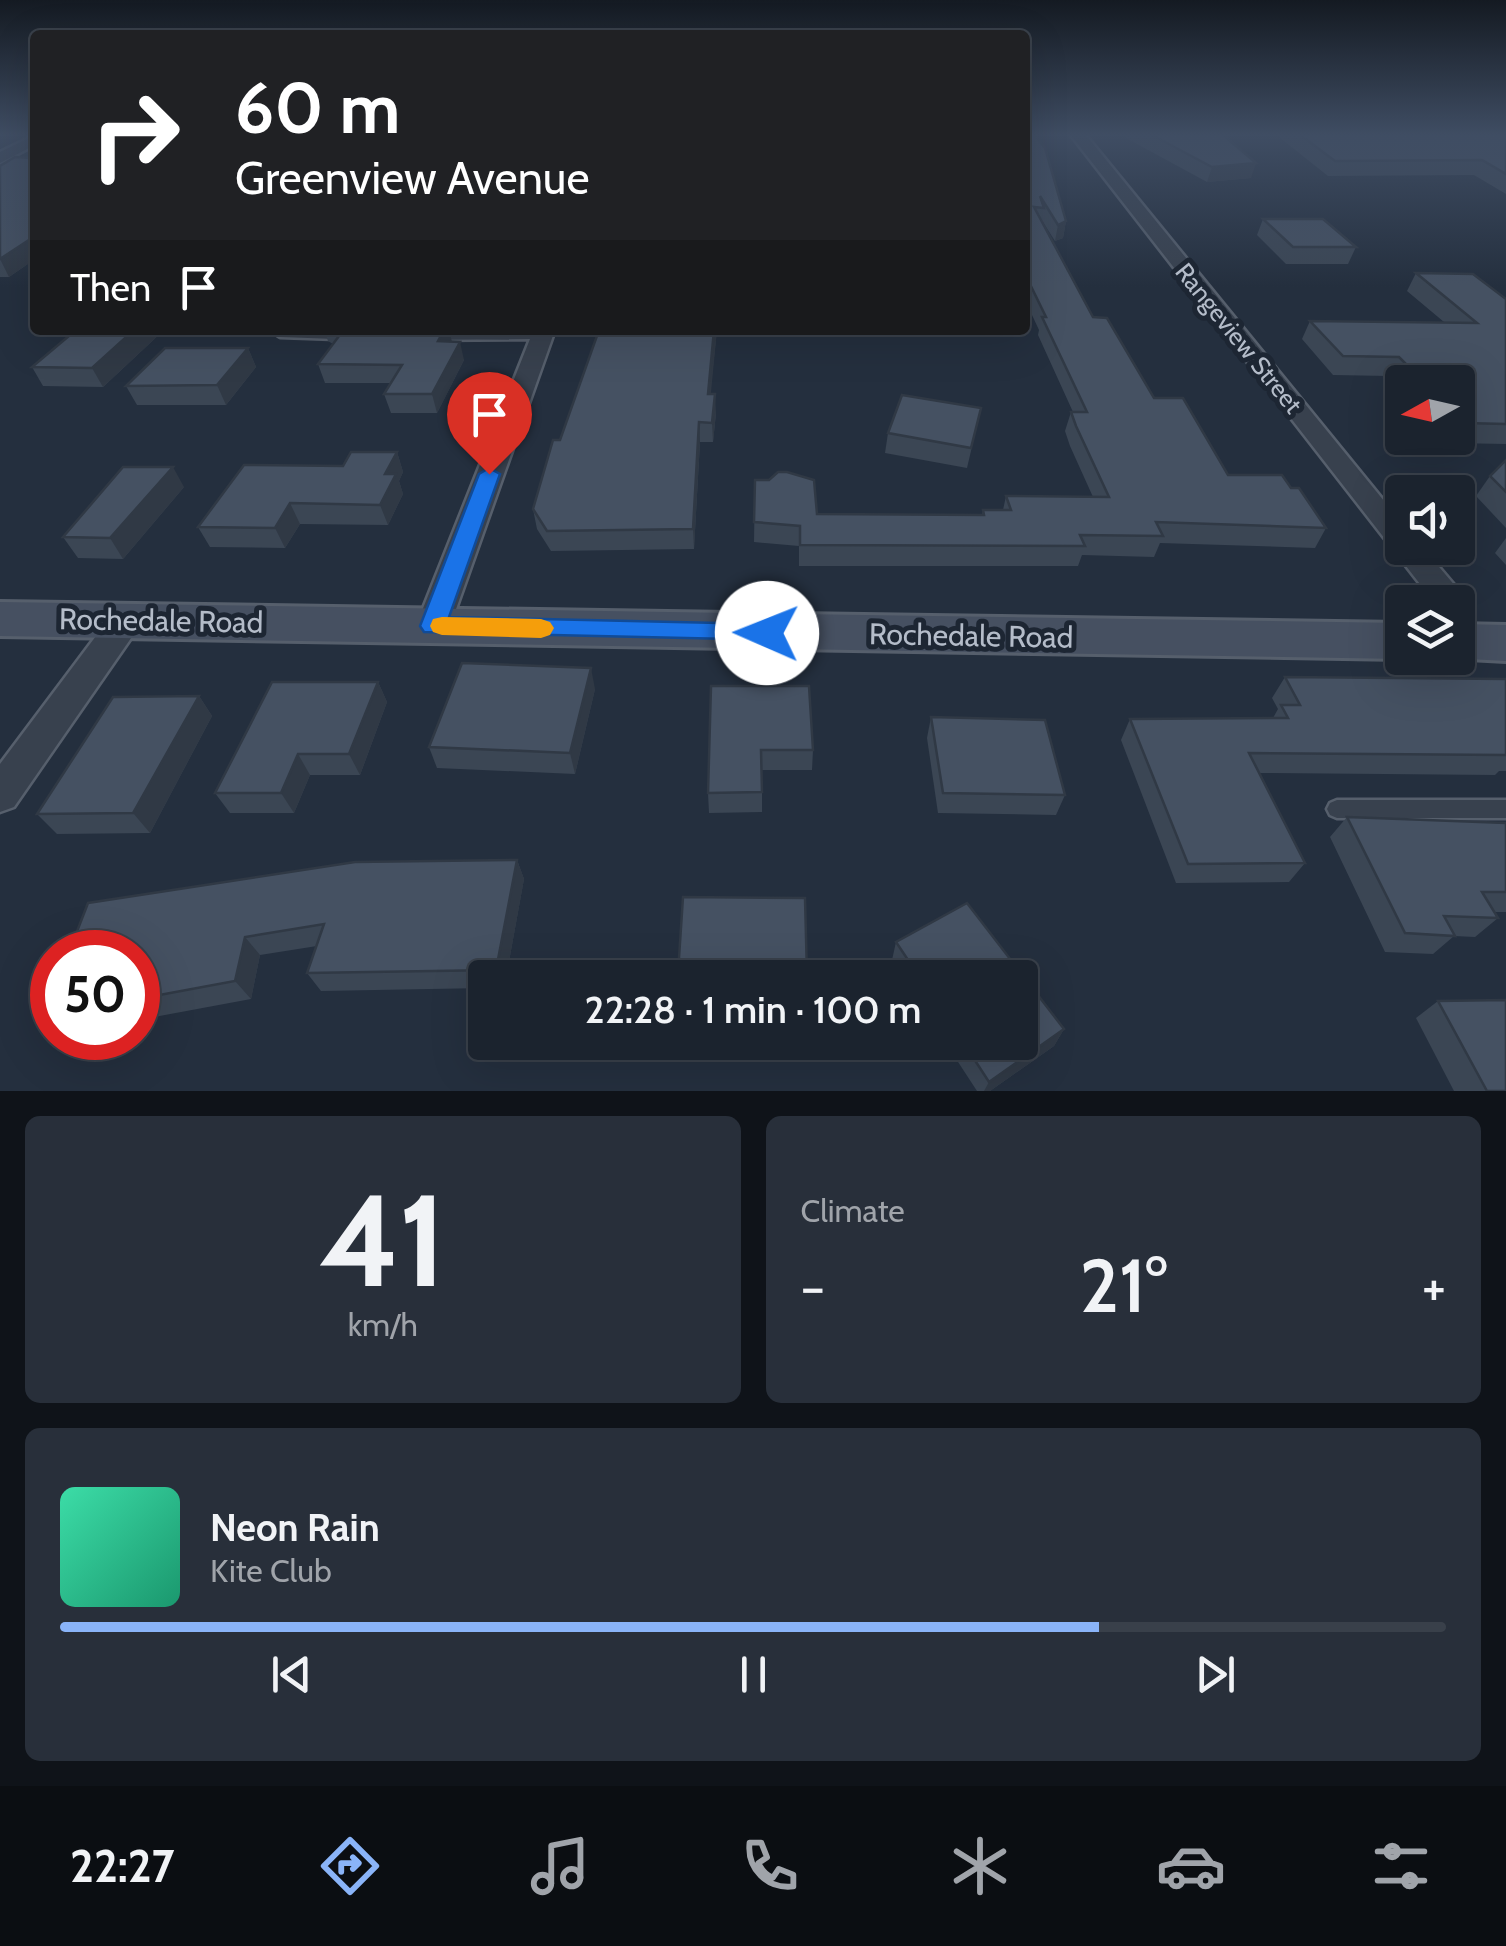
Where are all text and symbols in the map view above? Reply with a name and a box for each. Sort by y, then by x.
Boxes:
text: 60 m [235,65,400,151]
icon: right [70,70,200,200]
text: Greenview Avenue [235,151,589,205]
street label: Rangeview Street [1169,257,1309,420]
icon: arrive [171,260,226,315]
text: Then [70,264,151,311]
north arrow [1385,365,1475,455]
map controls [1385,365,1475,675]
pin [447,372,532,475]
icon: arrive [462,387,517,442]
button: sound [1385,475,1475,565]
position arrow [715,581,819,685]
button: layers [1385,585,1475,675]
street label: Rochedale Road [58,600,264,641]
street label: Rochedale Road [868,615,1074,656]
speed limit sign: 50 [30,930,160,1060]
text: 22:28 · 1 min · 100 m [585,986,921,1033]
text: 41 [319,1161,447,1319]
text: Climate [801,1191,905,1230]
text: 21° [1079,1240,1167,1331]
text: − [801,1253,825,1320]
text: + [1422,1253,1446,1320]
text: km/h [348,1305,418,1344]
text: Neon Rain [210,1504,380,1551]
text: Kite Club [210,1551,332,1590]
icon: previous [264,1647,319,1702]
icon: pause [726,1647,781,1702]
icon: next [1188,1647,1243,1702]
icon: directions [315,1831,385,1901]
icon: music [525,1831,595,1901]
icon: phone [735,1831,805,1901]
icon: climate [945,1831,1015,1901]
icon: car [1156,1831,1226,1901]
icon: filters [1366,1831,1436,1901]
text: 22:27 [70,1839,174,1893]

